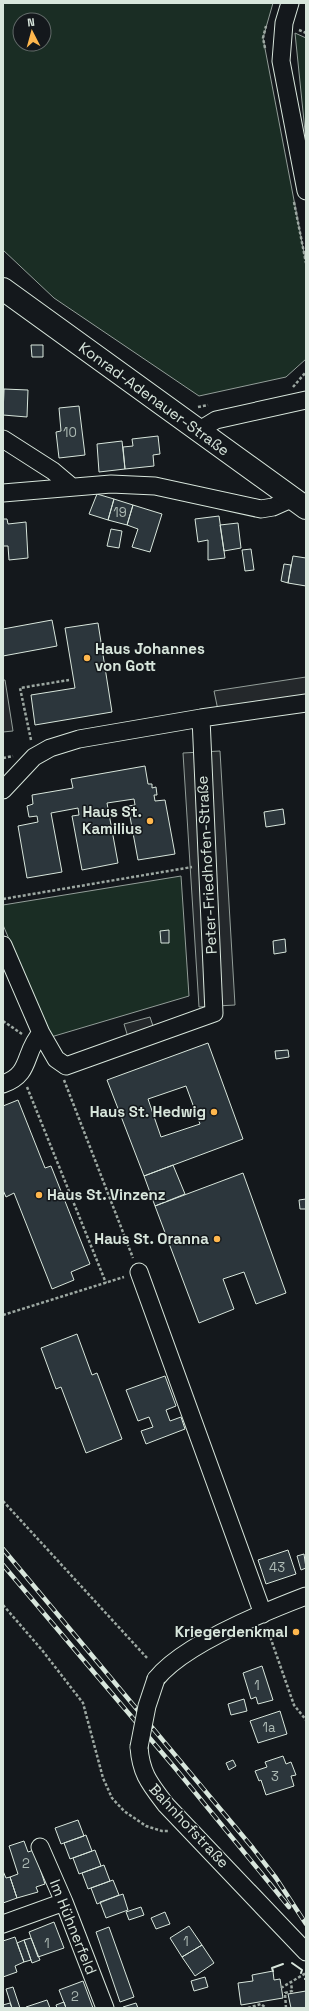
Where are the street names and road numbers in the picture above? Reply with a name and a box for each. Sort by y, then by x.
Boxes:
street label: Konrad-Adenauer-Straße [75,338,233,460]
street label: Peter-Friedhofen-Straße [192,775,221,955]
street label: Bahnhofstraße [145,1779,233,1872]
street label: Im Hühnerfeld [46,1876,101,1977]

